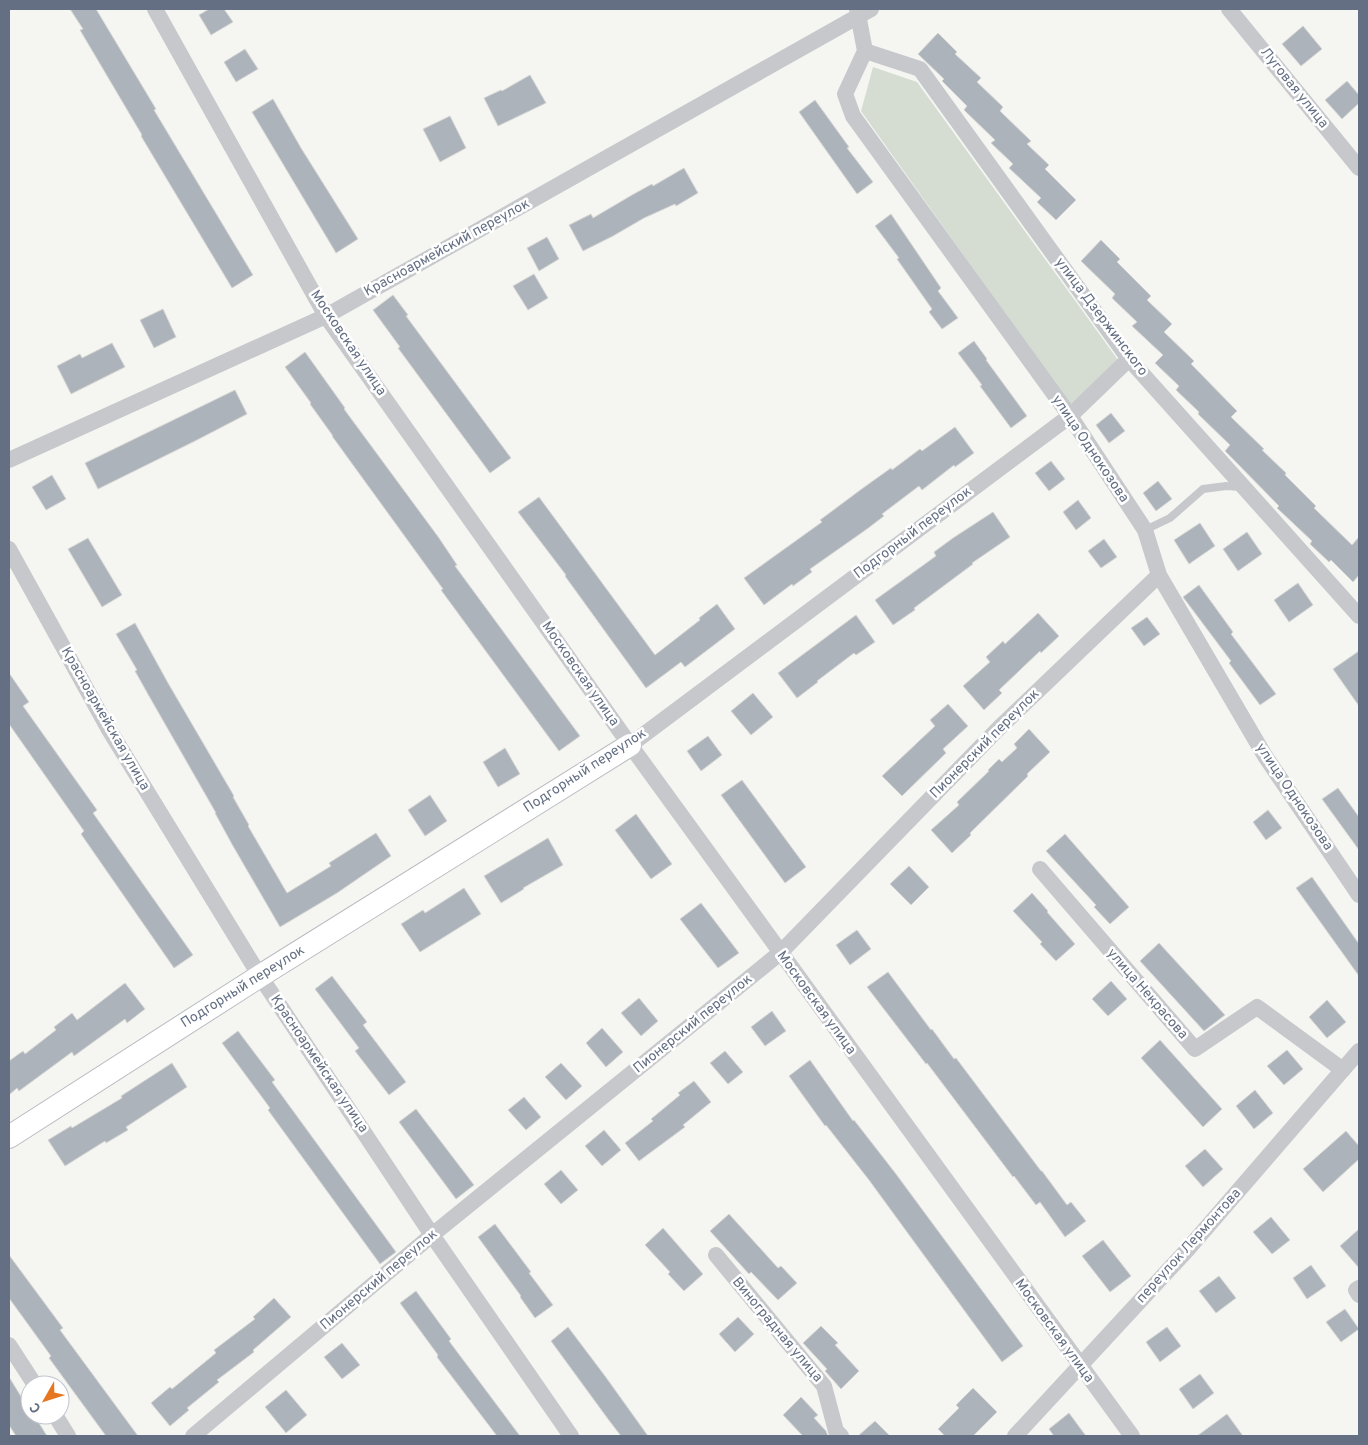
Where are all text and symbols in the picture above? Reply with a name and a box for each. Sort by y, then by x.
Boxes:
street label: Луговая улица [1256,44,1332,132]
street label: Красноармейский переулок [361,195,533,301]
street label: улица Дзержинского [1051,254,1151,380]
street label: Московская улица [306,287,390,399]
street label: улица Однокозова [1048,392,1132,506]
street label: Подгорный переулок [851,483,975,583]
street label: Московская улица [538,618,622,730]
street label: Красноармейская улица [57,644,153,794]
street label: Пионерский переулок [927,686,1043,802]
street label: Подгорный переулок [521,725,649,817]
street label: улица Однокозова [1252,740,1336,854]
street label: Подгорный переулок [178,942,308,1032]
street label: улица Некрасова [1103,945,1191,1043]
street label: Московская улица [773,948,859,1058]
street label: Пионерский переулок [630,971,756,1077]
street label: Красноармейская улица [266,992,372,1136]
street label: переулок Лермонтова [1133,1185,1245,1307]
street label: Пионерский переулок [317,1226,441,1334]
street label: Виноградная улица [728,1274,826,1386]
street label: Московская улица [1011,1276,1097,1386]
north arrow [20,1375,70,1425]
text: С [27,1398,45,1416]

